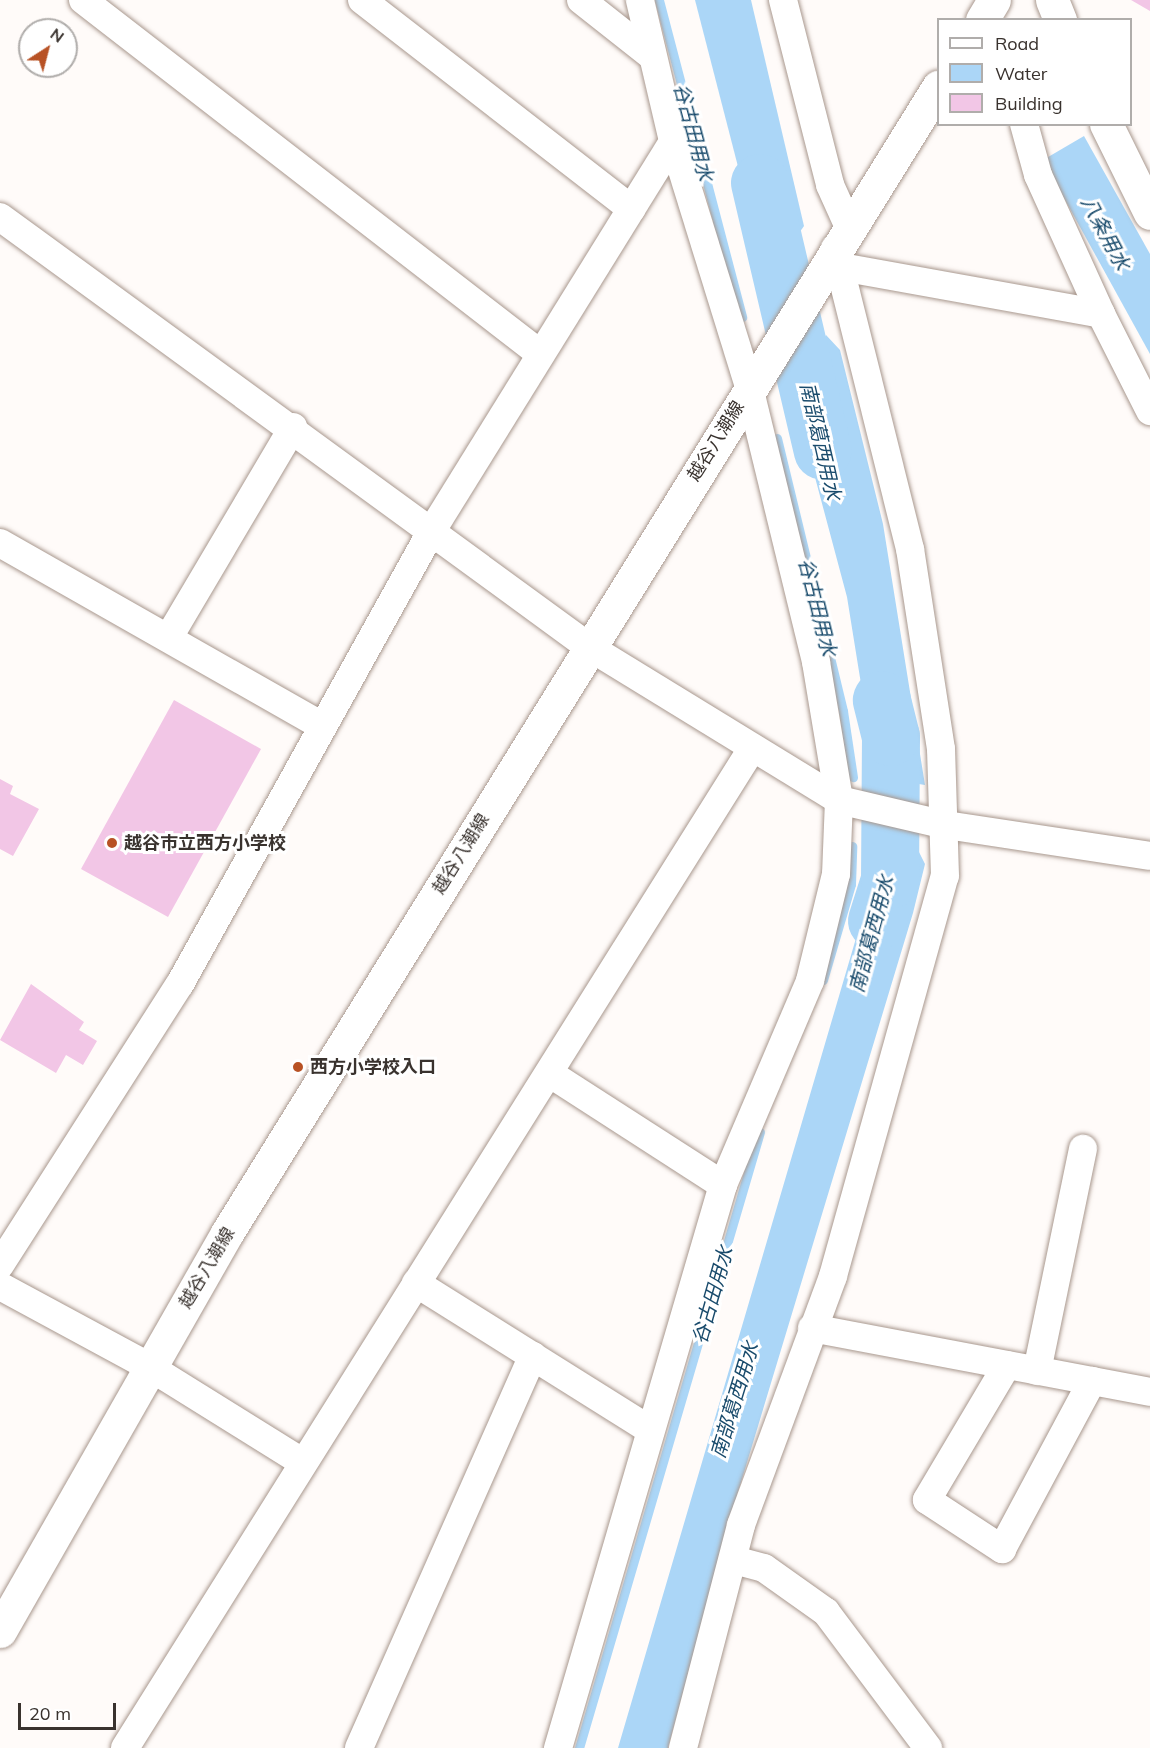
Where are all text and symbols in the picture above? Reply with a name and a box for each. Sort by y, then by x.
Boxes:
north arrow [18,18,78,78]
legend [937,18,1132,126]
text: N [47,23,68,47]
text: Road [995,32,1039,55]
text: Water [995,62,1047,85]
water label: 谷古田用水 [669,81,719,183]
text: Building [995,92,1063,115]
water label: 八条用水 [1077,192,1135,274]
water label: 南部葛西用水 [796,380,846,502]
street label: 越谷八潮線 [683,397,749,485]
water label: 谷古田用水 [794,556,842,658]
street label: 越谷八潮線 [428,810,494,898]
place label: 越谷市立西方小学校 [124,832,286,854]
marker: 越谷市立西方小学校 [105,836,119,850]
water label: 南部葛西用水 [844,873,898,995]
place label: 西方小学校入口 [310,1056,436,1078]
marker: 西方小学校入口 [291,1060,305,1074]
street label: 越谷八潮線 [175,1224,239,1312]
water label: 谷古田用水 [687,1244,737,1346]
water label: 南部葛西用水 [705,1339,763,1461]
scale bar [21,1691,118,1729]
text: 20 m [29,1702,71,1725]

